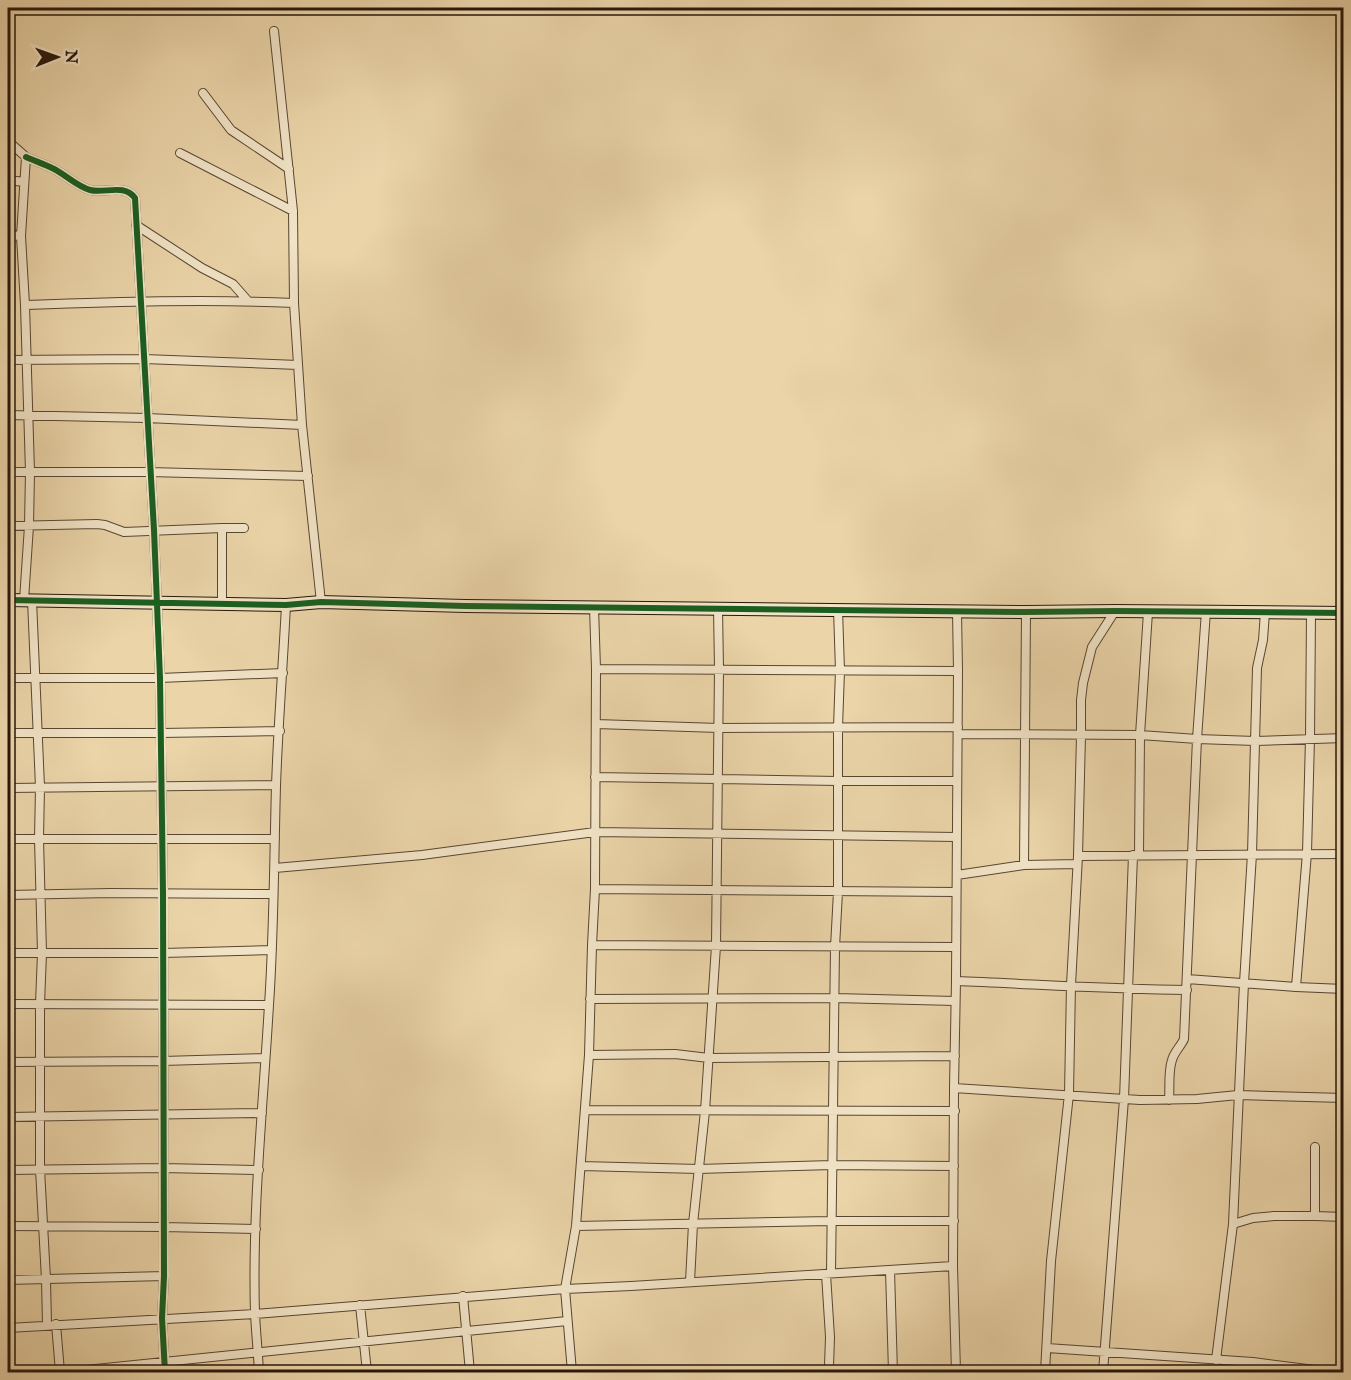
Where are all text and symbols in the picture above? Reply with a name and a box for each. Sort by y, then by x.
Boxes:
north arrow [27,27,87,87]
text: N [60,49,80,64]

